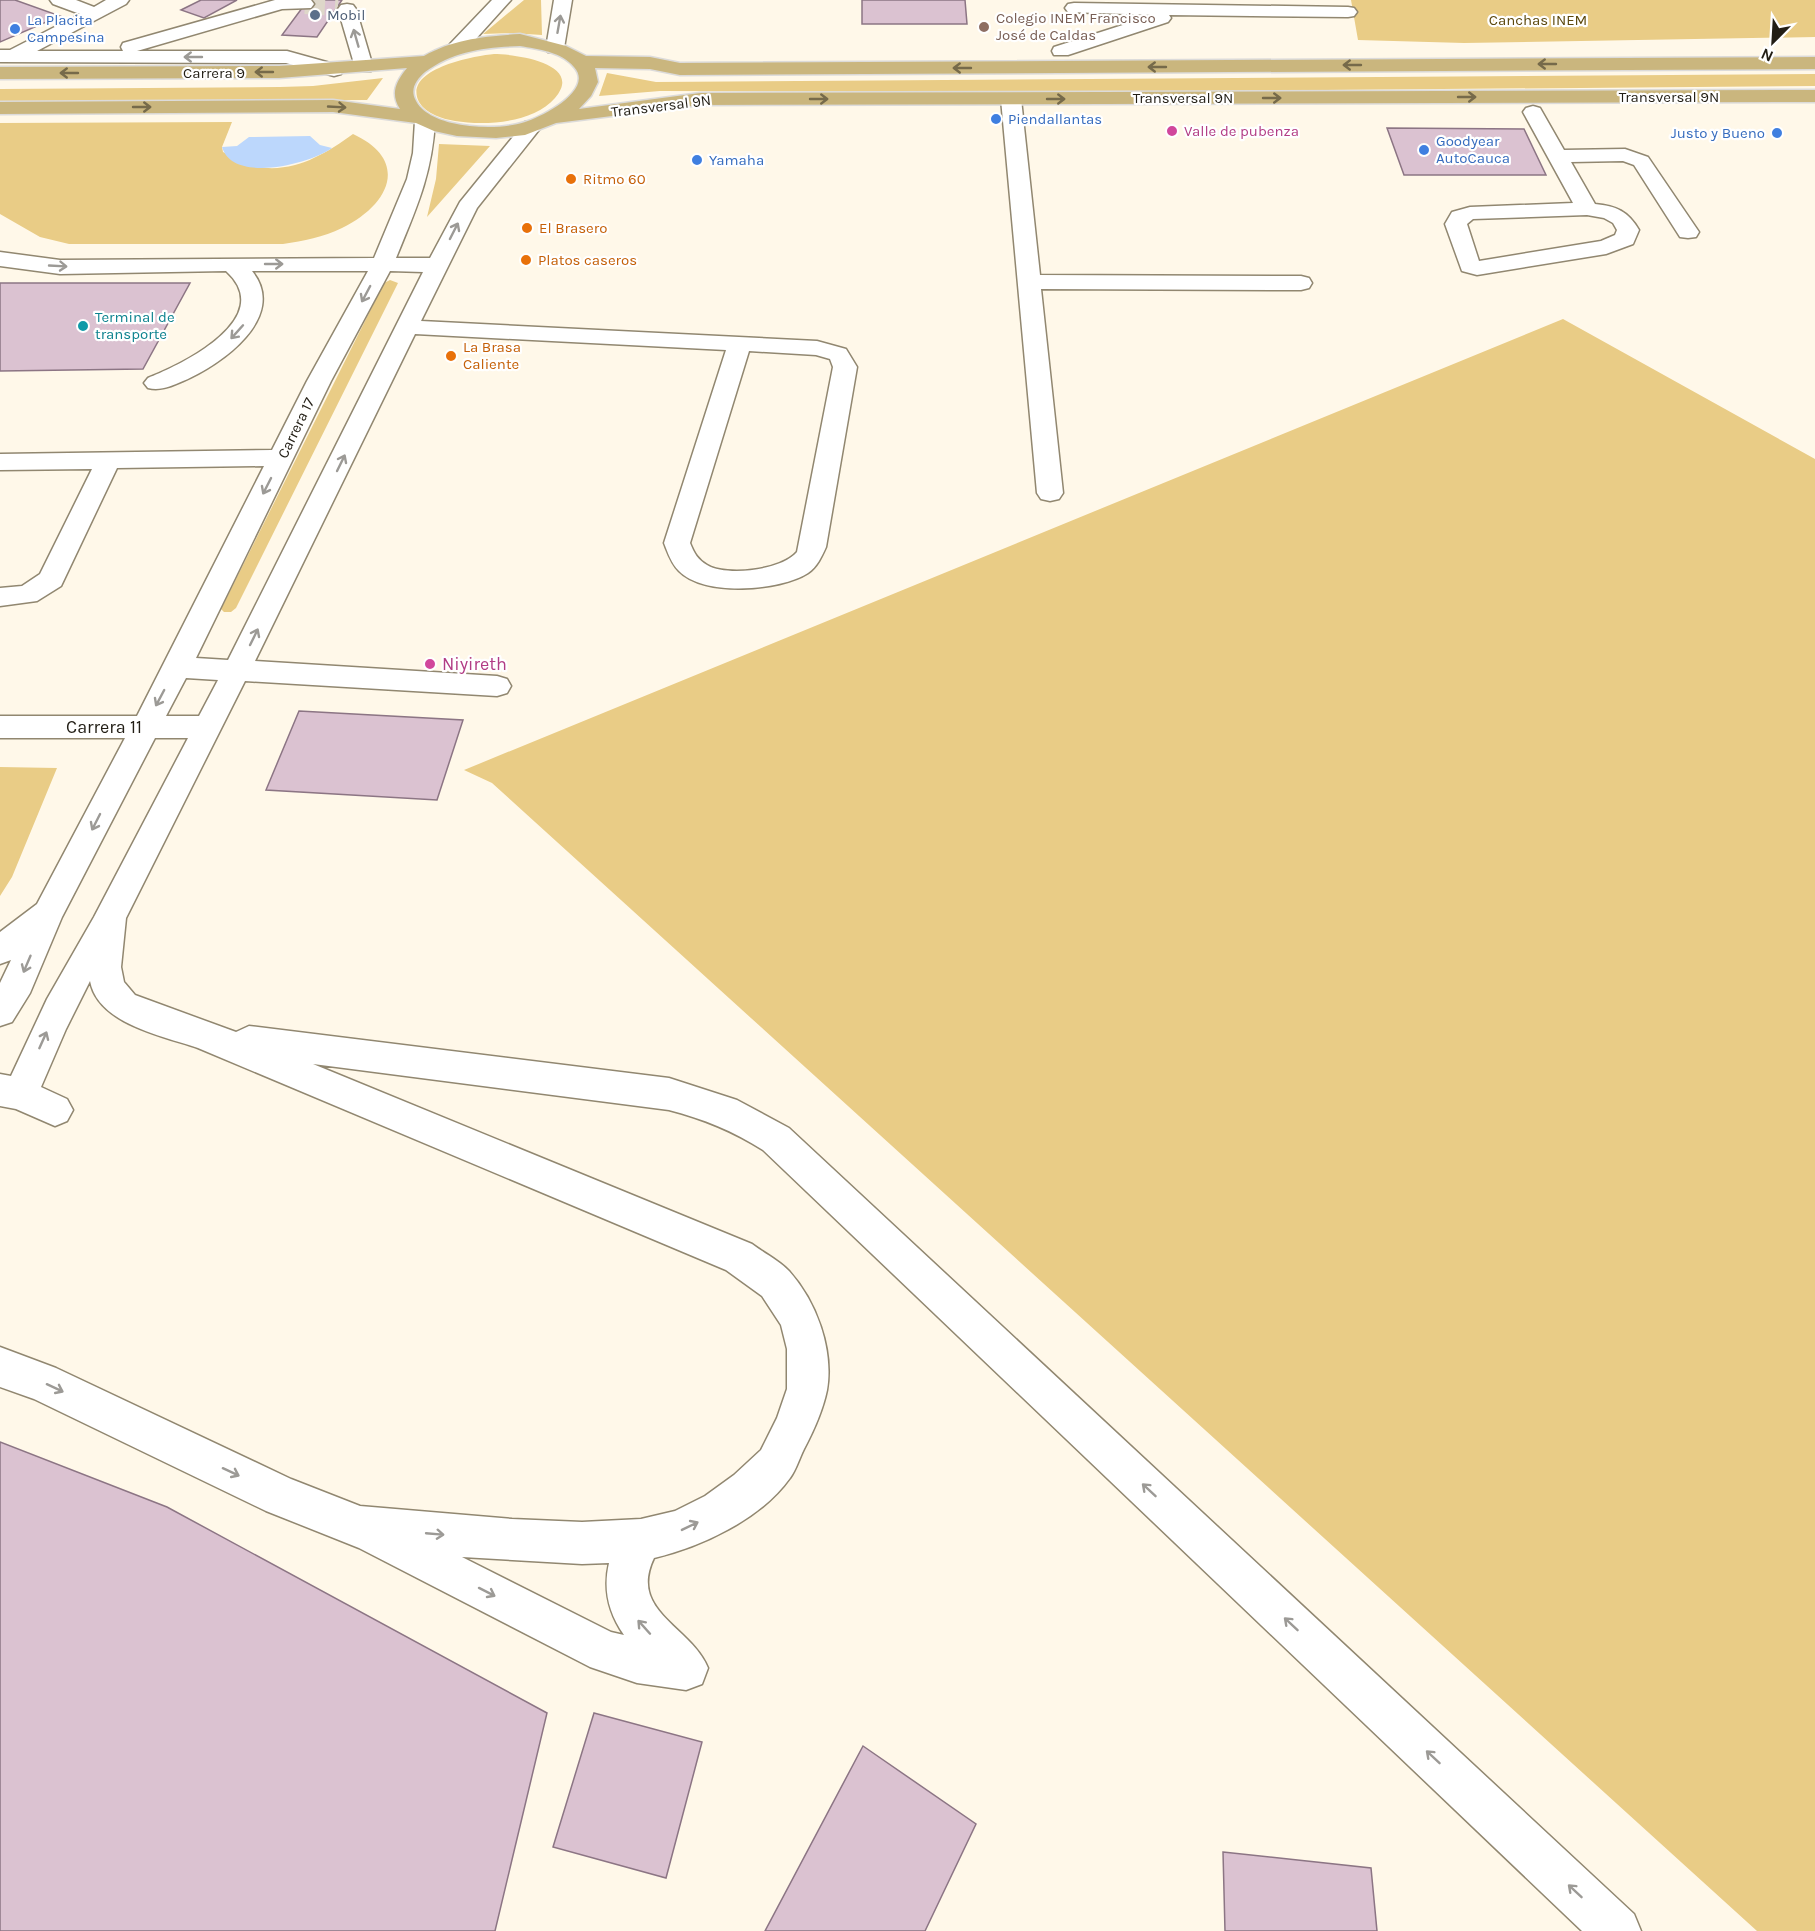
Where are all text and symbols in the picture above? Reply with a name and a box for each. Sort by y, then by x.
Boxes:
place label: Mobil [327,6,365,24]
marker: Mobil [308,8,322,22]
place label: Colegio INEM Francisco José de Caldas [996,9,1156,44]
place label: La Placita Campesina [27,11,105,46]
park label: Canchas INEM [1489,11,1587,29]
north arrow [1743,12,1803,72]
one-way arrow [554,15,565,35]
marker: Colegio INEM Francisco José de Caldas [977,20,991,34]
marker: La Placita Campesina [8,22,22,36]
one-way arrow [350,29,361,48]
text: N [1758,44,1776,66]
one-way arrow [184,51,204,63]
one-way arrow [1537,58,1557,70]
one-way arrow [1342,59,1362,71]
one-way arrow [1147,61,1167,73]
one-way arrow [952,62,972,74]
street label: Carrera 9 [183,64,245,82]
one-way arrow [255,66,275,78]
one-way arrow [60,67,80,79]
street label: Transversal 9N [1619,88,1719,106]
street label: Transversal 9N [1133,89,1233,107]
street label: Transversal 9N [610,91,712,121]
one-way arrow [1456,91,1476,103]
one-way arrow [1261,92,1281,104]
one-way arrow [808,93,828,105]
one-way arrow [1045,93,1065,104]
one-way arrow [132,101,152,113]
one-way arrow [327,101,347,112]
place label: Piendallantas [1008,110,1102,128]
marker: Piendallantas [989,112,1003,126]
place label: Valle de pubenza [1184,122,1299,140]
marker: Valle de pubenza [1165,124,1179,138]
place label: Justo y Bueno [1671,124,1765,142]
marker: Justo y Bueno [1770,126,1784,140]
place label: Goodyear AutoCauca [1436,132,1510,167]
marker: Goodyear AutoCauca [1417,143,1431,157]
place label: Yamaha [709,151,764,169]
marker: Yamaha [690,153,704,167]
place label: Ritmo 60 [583,170,646,188]
marker: Ritmo 60 [564,172,578,186]
place label: El Brasero [539,219,607,237]
marker: El Brasero [520,221,534,235]
one-way arrow [448,223,460,240]
place label: Platos caseros [538,251,637,269]
marker: Platos caseros [519,253,533,267]
one-way arrow [263,258,283,270]
one-way arrow [47,260,67,271]
one-way arrow [360,285,371,303]
place label: Terminal de transporte [95,308,175,343]
marker: Terminal de transporte [76,319,90,333]
one-way arrow [230,324,244,339]
place label: La Brasa Caliente [463,338,521,373]
marker: La Brasa Caliente [444,349,458,363]
street label: Carrera 17 [274,395,318,461]
one-way arrow [335,454,347,472]
one-way arrow [261,477,272,495]
one-way arrow [248,629,260,647]
place label: Niyireth [442,653,507,675]
marker: Niyireth [423,657,437,671]
one-way arrow [154,689,166,706]
street label: Carrera 11 [66,716,142,738]
one-way arrow [90,812,101,830]
one-way arrow [20,955,31,973]
one-way arrow [38,1031,49,1050]
one-way arrow [45,1383,63,1395]
one-way arrow [221,1466,239,1478]
one-way arrow [1141,1483,1156,1497]
one-way arrow [681,1519,699,1531]
one-way arrow [424,1528,444,1539]
one-way arrow [477,1587,495,1598]
one-way arrow [1283,1616,1298,1631]
one-way arrow [637,1619,651,1634]
one-way arrow [1425,1750,1440,1764]
one-way arrow [1567,1884,1582,1898]

